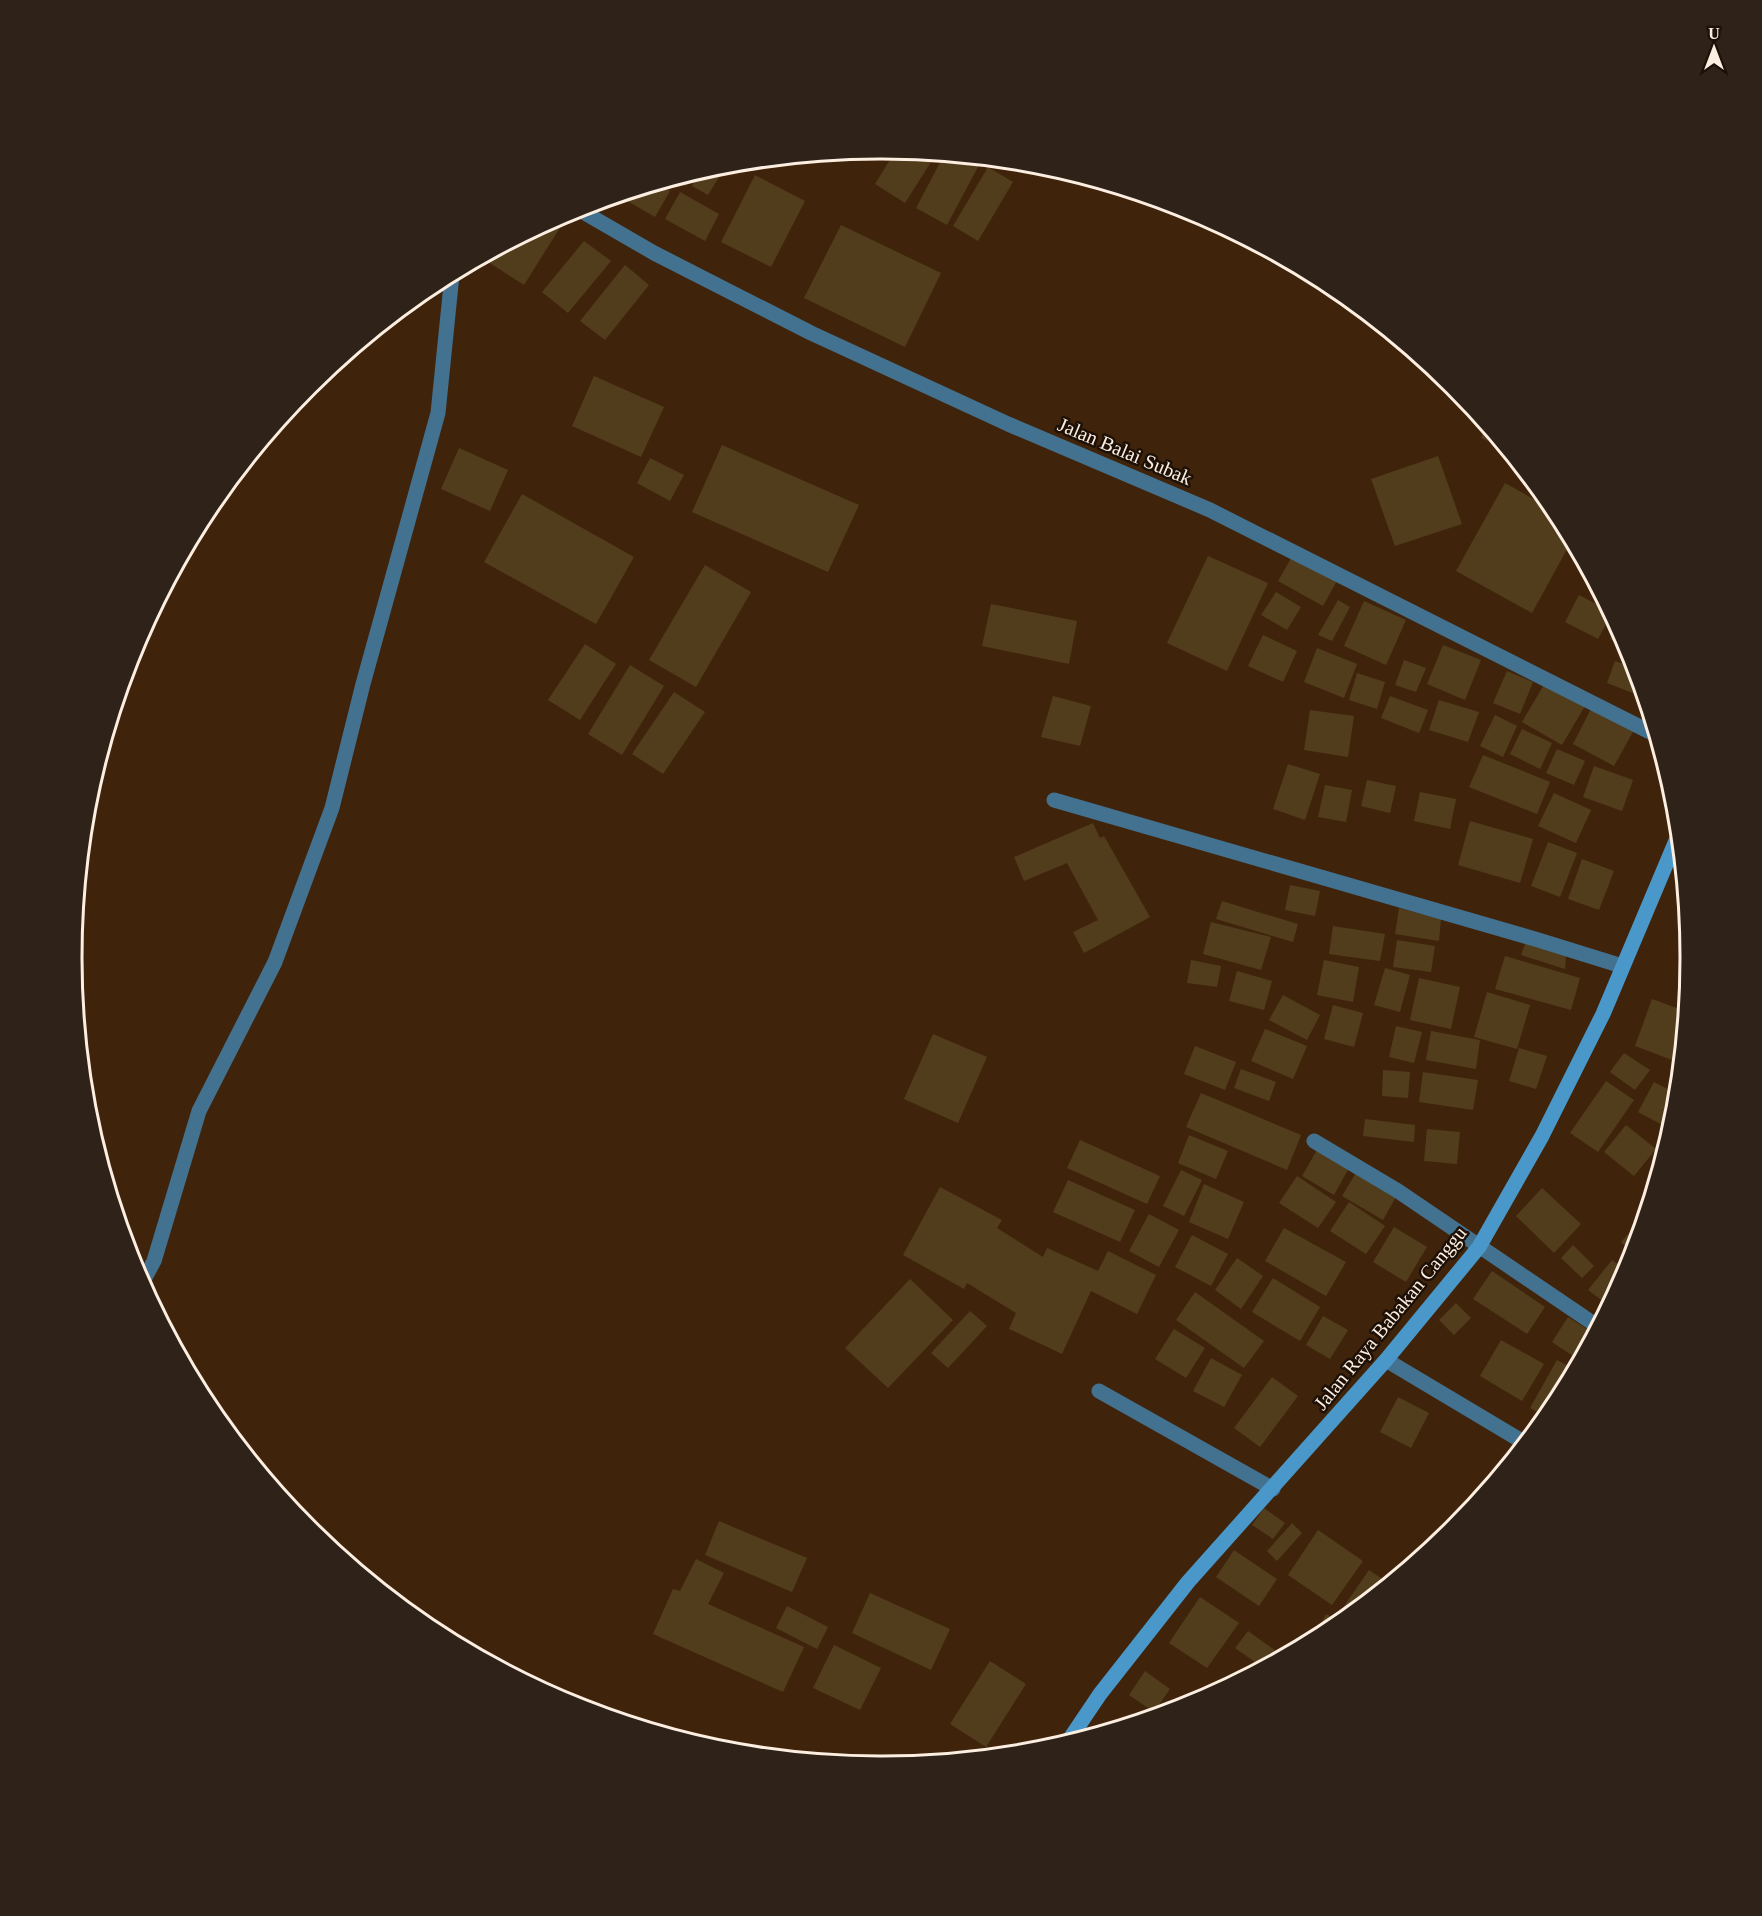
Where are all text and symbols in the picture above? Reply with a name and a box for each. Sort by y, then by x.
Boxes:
north arrow [1684,18,1744,78]
text: U [1708,25,1720,42]
street label: Jalan Balai Subak [1055,413,1195,489]
street label: Jalan Raya Babakan Canggu [1309,1222,1472,1415]

